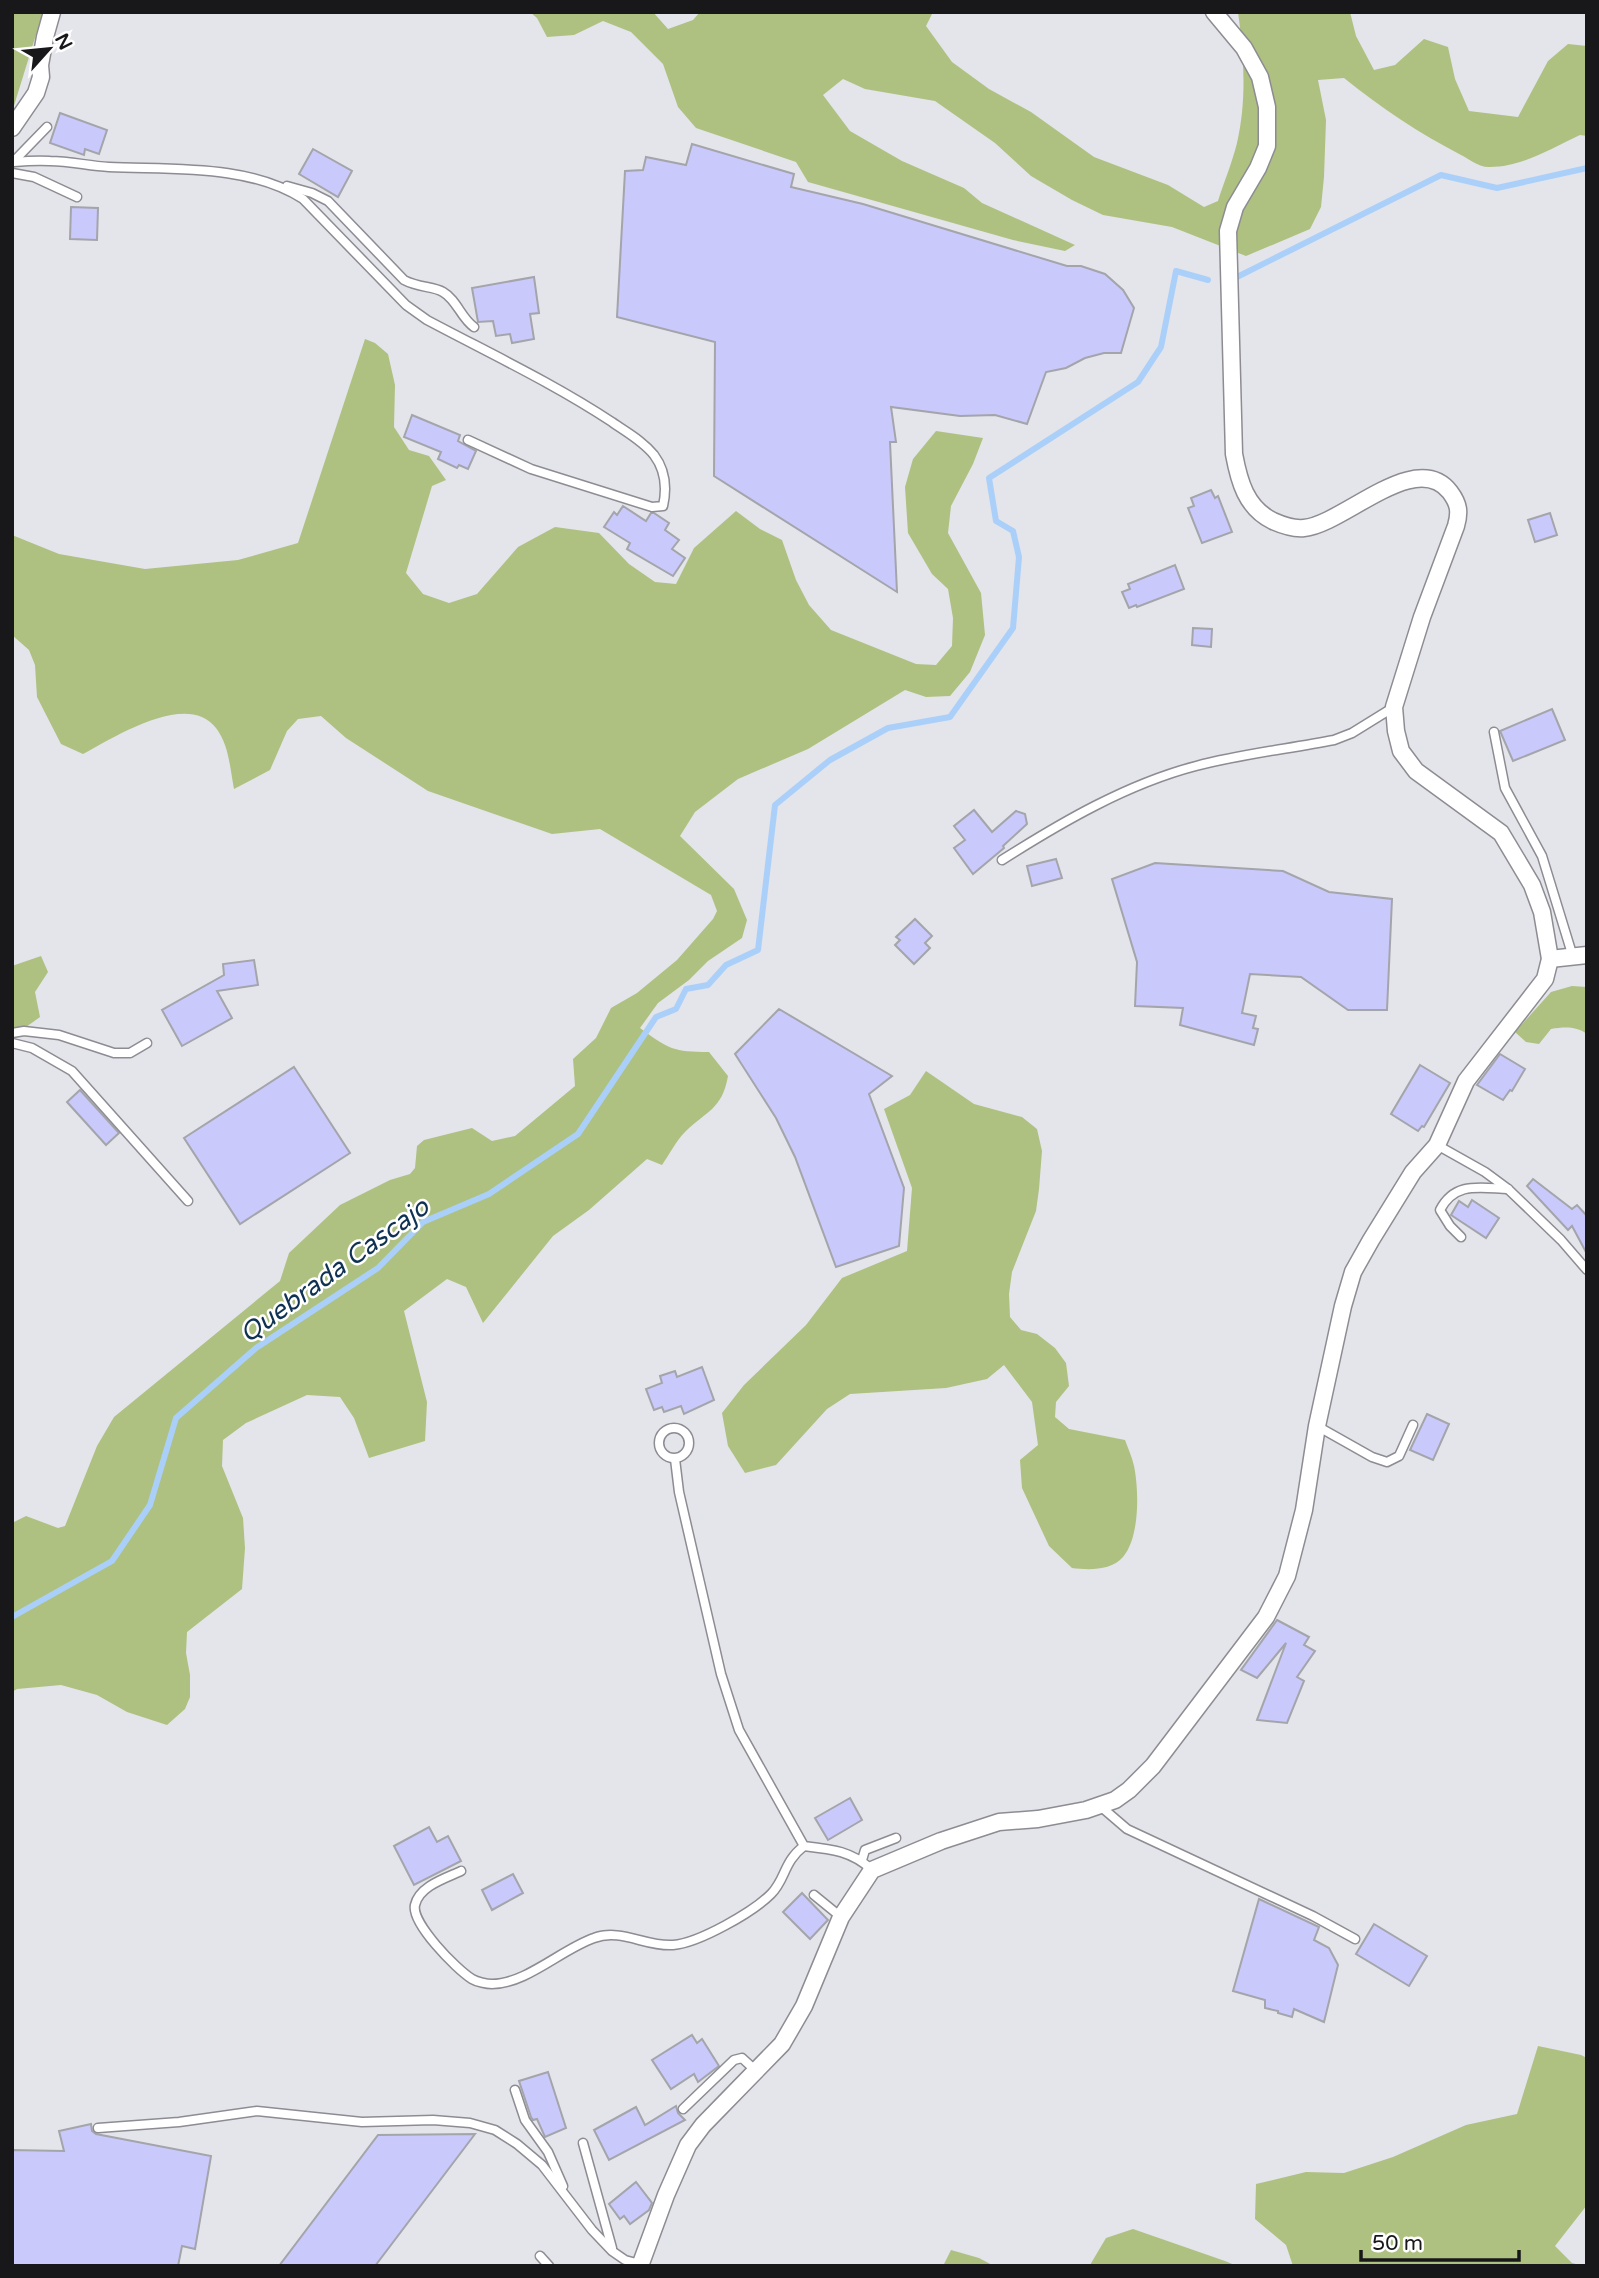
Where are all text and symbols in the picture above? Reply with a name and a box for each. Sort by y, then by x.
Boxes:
north arrow [14,14,84,84]
text: N [50,30,77,54]
water label: Quebrada Cascajo [234,1191,436,1349]
scale bar [1361,2218,1518,2262]
text: 50 m [1372,2231,1423,2256]

